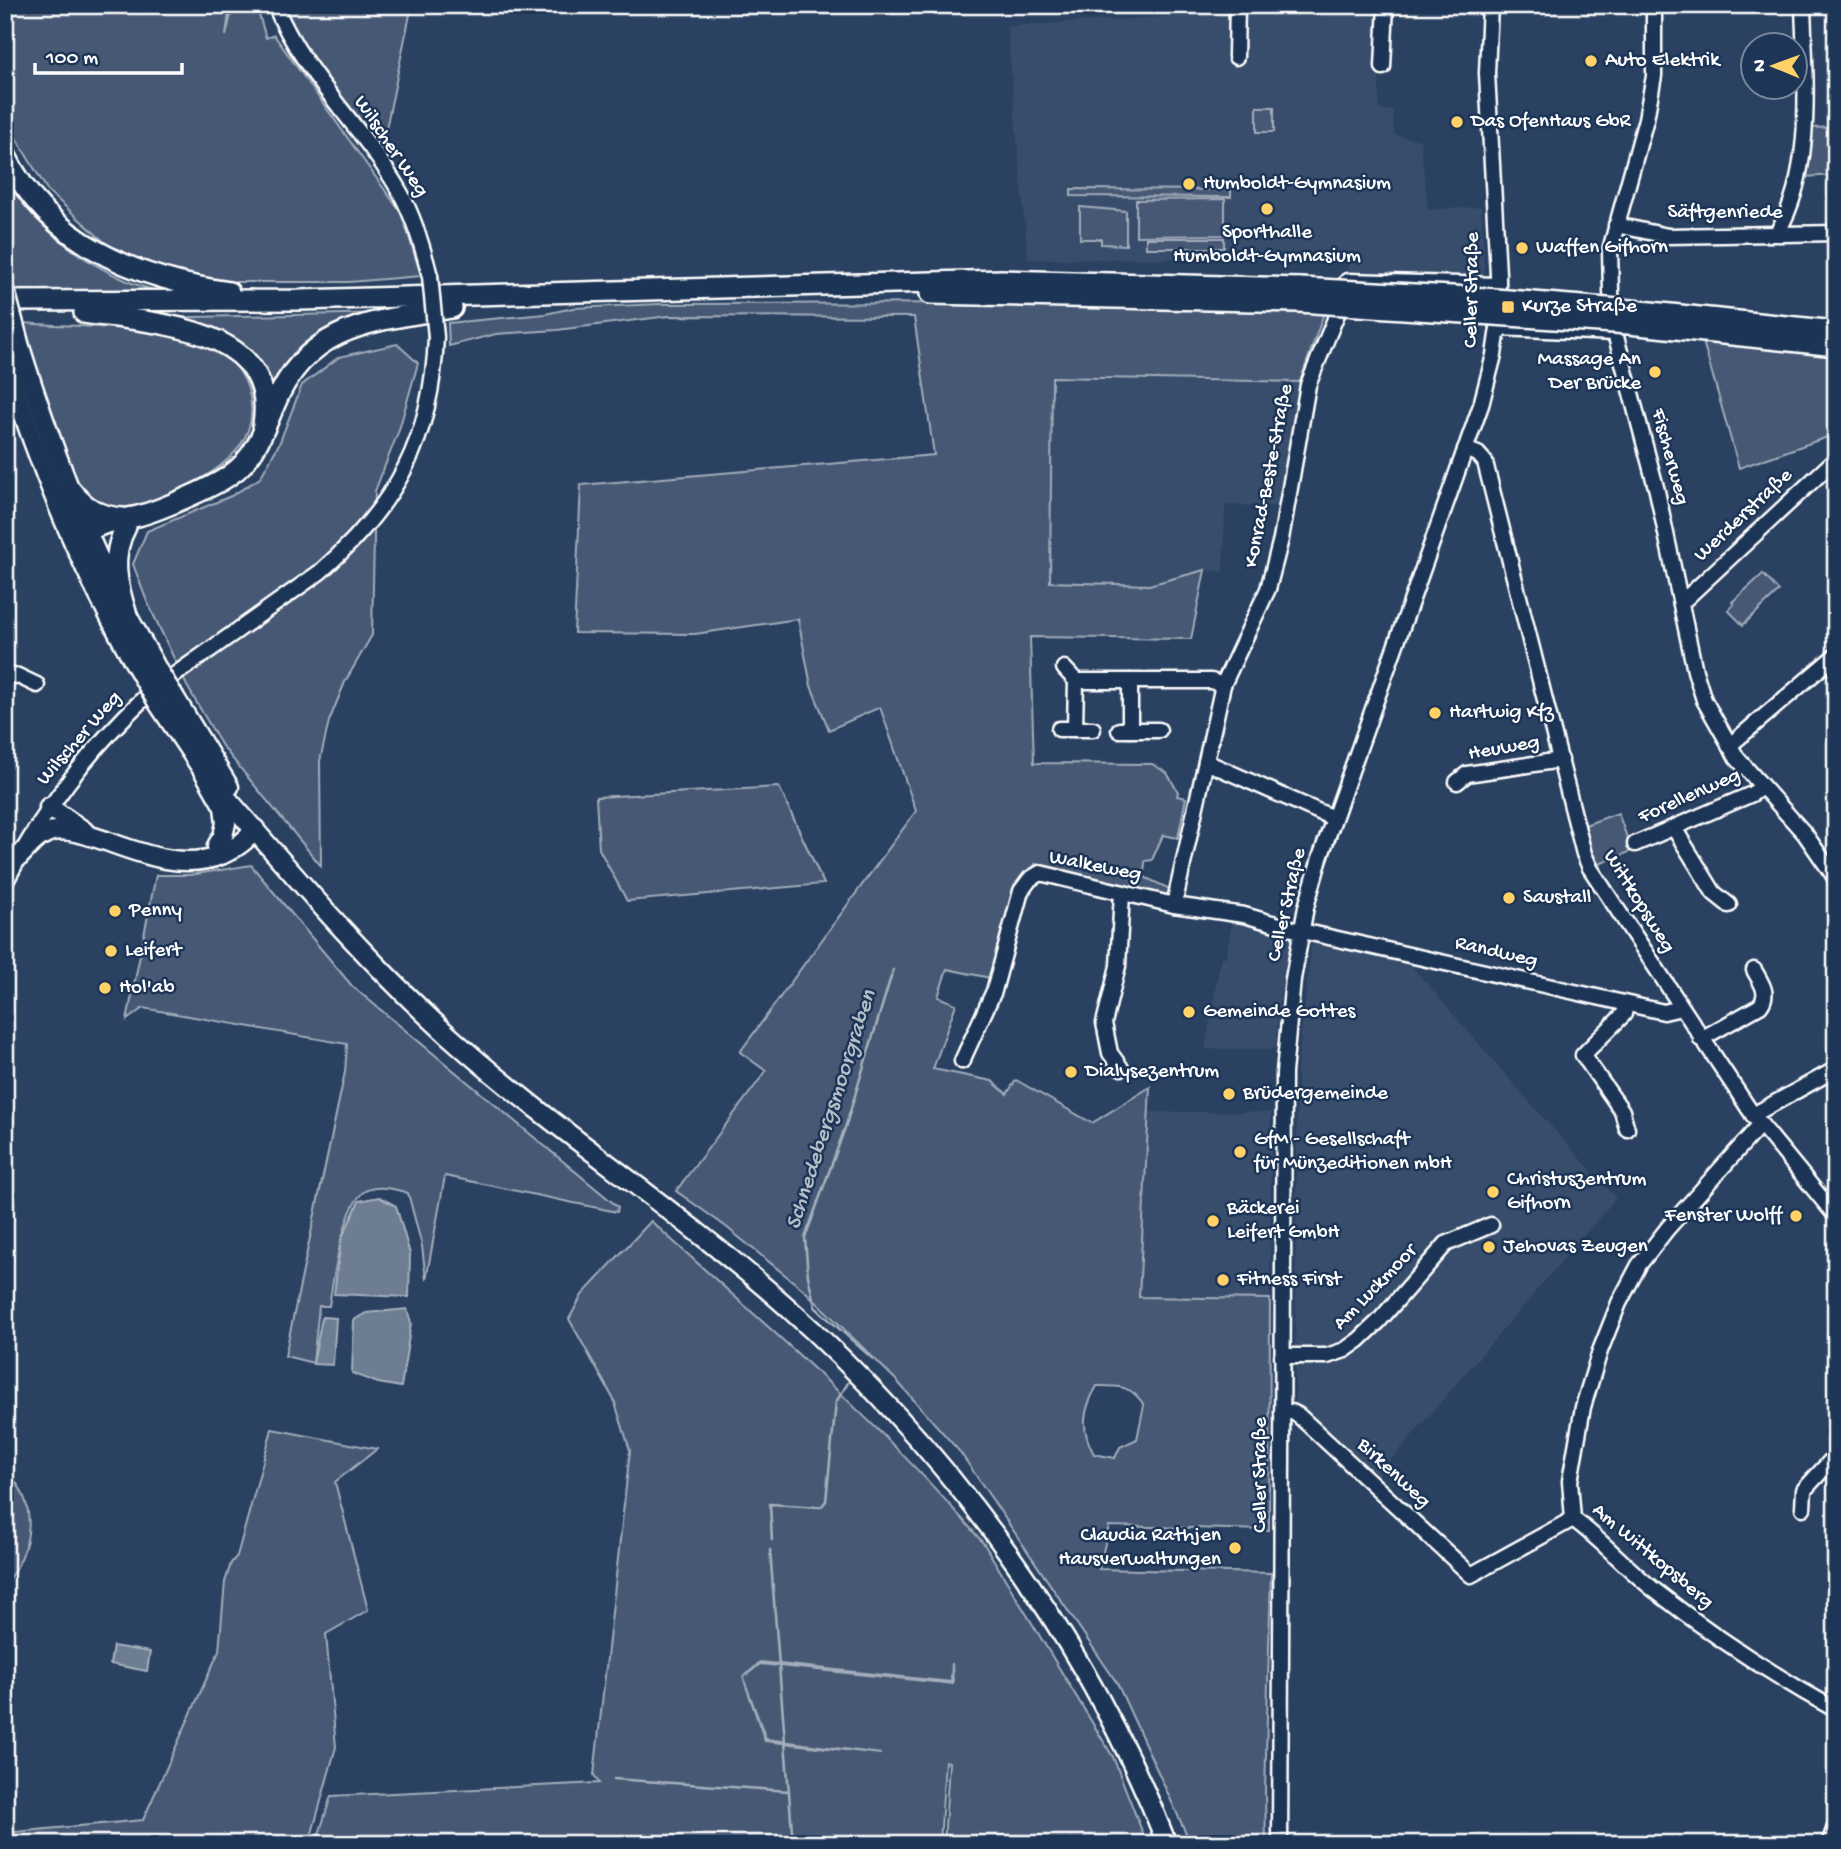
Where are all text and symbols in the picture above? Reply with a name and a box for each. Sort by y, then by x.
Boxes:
scale bar [35,32,182,76]
north arrow [1740,32,1810,102]
text: 100 m [45,47,98,72]
place label: Auto Elektrik [1605,49,1722,74]
marker: Auto Elektrik [1583,53,1599,69]
text: N [1749,59,1772,72]
street label: Wilscher Weg [347,91,433,203]
place label: Das OfenHaus GbR [1469,110,1631,135]
marker: Das OfenHaus GbR [1449,114,1465,130]
place label: Humboldt-Gymnasium [1203,172,1391,197]
marker: Humboldt-Gymnasium [1181,176,1197,192]
marker: Sporthalle Humboldt-Gymnasium [1259,201,1275,217]
street label: Säftgenriede [1667,201,1784,226]
place label: Sporthalle Humboldt-Gymnasium [1173,221,1361,270]
street label: Celler Straße [1459,231,1487,348]
place label: Waffen Gifhorn [1536,236,1668,261]
marker: Waffen Gifhorn [1514,240,1530,256]
place label: Kurze Straße [1522,295,1638,320]
marker: Kurze Straße [1500,299,1516,315]
place label: Massage An Der Brücke [1538,348,1642,397]
marker: Massage An Der Brücke [1647,364,1663,380]
street label: Konrad-Beste-Straße [1240,381,1300,570]
street label: Fischerweg [1644,405,1694,508]
street label: Werderstraße [1690,463,1799,568]
street label: Wilscher Weg [32,687,128,791]
place label: Hartwig Kfz [1449,701,1554,726]
marker: Hartwig Kfz [1427,705,1443,721]
street label: Heuweg [1466,730,1542,768]
street label: Forellenweg [1634,763,1745,831]
street label: Celler Straße [1263,845,1313,964]
street label: Walkeweg [1047,846,1143,888]
street label: Wittkopsweg [1596,846,1680,958]
place label: Saustall [1523,886,1591,911]
marker: Saustall [1501,890,1517,906]
place label: Penny [128,899,182,924]
marker: Penny [107,903,123,919]
street label: Randweg [1452,931,1540,975]
place label: Leifert [125,939,184,964]
marker: Leifert [103,943,119,959]
place label: Hol'ab [119,976,175,1001]
marker: Hol'ab [97,980,113,996]
water label: Schnedebergsmoorgraben [781,986,884,1233]
place label: Gemeinde Gottes [1203,1000,1357,1025]
marker: Gemeinde Gottes [1181,1004,1197,1020]
place label: Dialysezentrum [1083,1060,1219,1085]
marker: Dialysezentrum [1063,1064,1079,1080]
place label: Brüdergemeinde [1242,1082,1389,1107]
marker: Brüdergemeinde [1221,1086,1237,1102]
place label: GfM - Gesellschaft für Münzeditionen mbH [1253,1128,1453,1177]
marker: GfM - Gesellschaft für Münzeditionen mbH [1232,1144,1248,1160]
place label: Christuszentrum Gifhorn [1507,1168,1646,1217]
marker: Christuszentrum Gifhorn [1485,1184,1501,1200]
place label: Bäckerei Leifert GmbH [1226,1197,1341,1246]
place label: Fenster Wolff [1664,1204,1784,1229]
marker: Fenster Wolff [1788,1208,1804,1224]
marker: Bäckerei Leifert GmbH [1205,1213,1221,1229]
place label: Jehovas Zeugen [1503,1235,1648,1260]
street label: Am Luckmoor [1329,1238,1424,1336]
marker: Jehovas Zeugen [1481,1239,1497,1255]
place label: Fitness First [1236,1268,1344,1293]
marker: Fitness First [1215,1272,1231,1288]
street label: Celler Straße [1249,1416,1274,1533]
street label: Birkenweg [1350,1433,1435,1515]
street label: Am Wittkopsberg [1586,1499,1718,1615]
place label: Claudia Rathjen Hausverwaltungen [1059,1524,1221,1573]
marker: Claudia Rathjen Hausverwaltungen [1227,1540,1243,1556]

